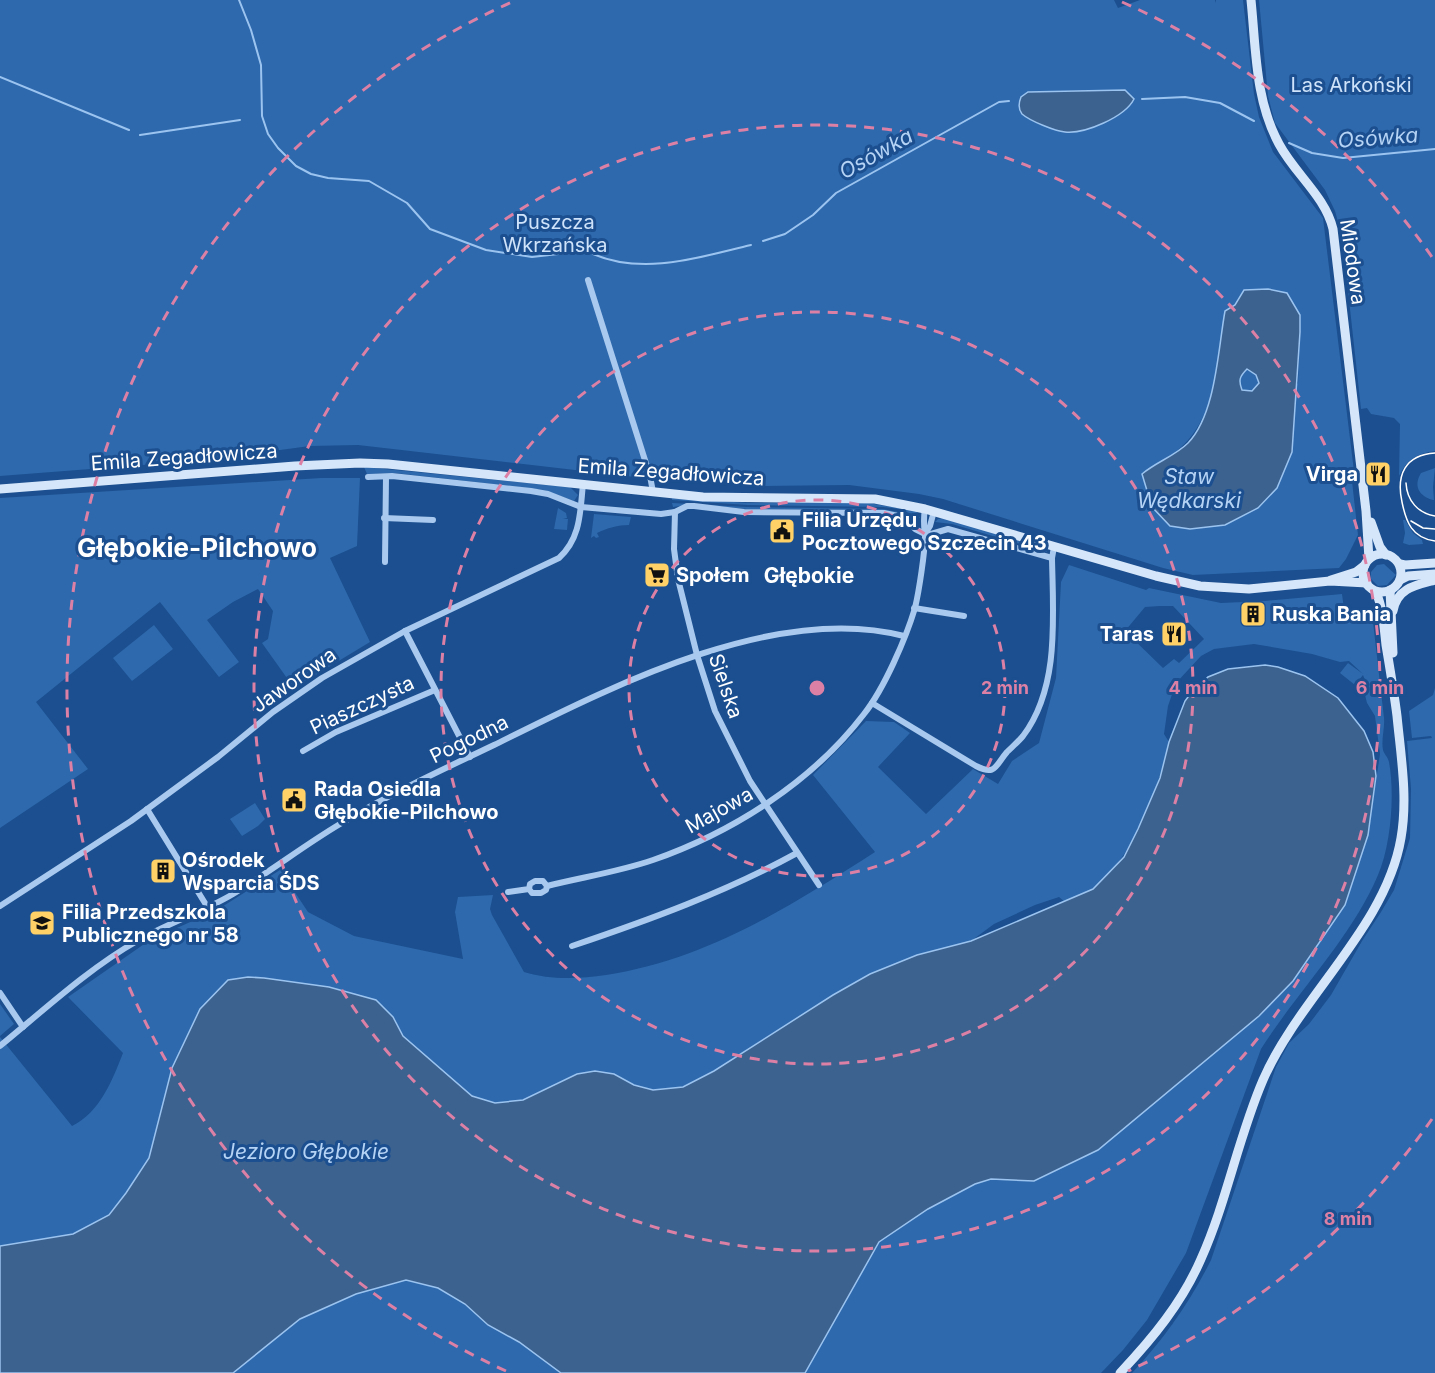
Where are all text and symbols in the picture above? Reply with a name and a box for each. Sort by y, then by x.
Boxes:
park label: Las Arkoński [1290,73,1412,97]
water label: Osówka [1337,122,1419,153]
water label: Osówka [834,123,917,184]
park label: Puszcza Wkrzańska [502,210,608,257]
street label: Miodowa [1335,218,1371,306]
street label: Emila Zegadłowicza [90,439,278,475]
street label: Emila Zegadłowicza [577,454,765,490]
restaurant icon: Virga [1363,459,1393,489]
place label: Virga [1306,462,1358,486]
water label: Staw Wędkarski [1137,464,1242,513]
place label: Filia Urzędu Pocztowego Szczecin 43 [802,508,1047,555]
public building icon: Filia Urzędu Pocztowego Szczecin 43 [767,516,797,546]
district label: Głębokie-Pilchowo [77,532,317,563]
supermarket icon: Społem [642,560,672,590]
place label: Społem [676,563,750,587]
district label: Głębokie [764,563,854,588]
building icon: Ruska Bania [1238,599,1268,629]
place label: Ruska Bania [1272,602,1391,626]
restaurant icon: Taras [1159,619,1189,649]
place label: Taras [1100,622,1154,646]
street label: Jaworowa [247,642,341,718]
street label: Sielska [704,650,748,722]
street label: Piaszczysta [306,670,418,740]
text: 2 min [981,677,1029,698]
text: 4 min [1169,677,1217,698]
text: 6 min [1356,677,1404,698]
centre of rings [807,678,827,698]
street label: Pogodna [426,710,512,768]
place label: Rada Osiedla Głębokie-Pilchowo [314,777,499,824]
street label: Majowa [681,782,757,838]
public building icon: Rada Osiedla Głębokie-Pilchowo [279,785,309,815]
place label: Ośrodek Wsparcia ŚDS [182,848,320,895]
building icon: Ośrodek Wsparcia ŚDS [148,856,178,886]
place label: Filia Przedszkola Publicznego nr 58 [62,900,239,947]
school or university icon: Filia Przedszkola Publicznego nr 58 [27,908,57,938]
water label: Jezioro Głębokie [223,1139,389,1164]
text: 8 min [1324,1208,1372,1229]

